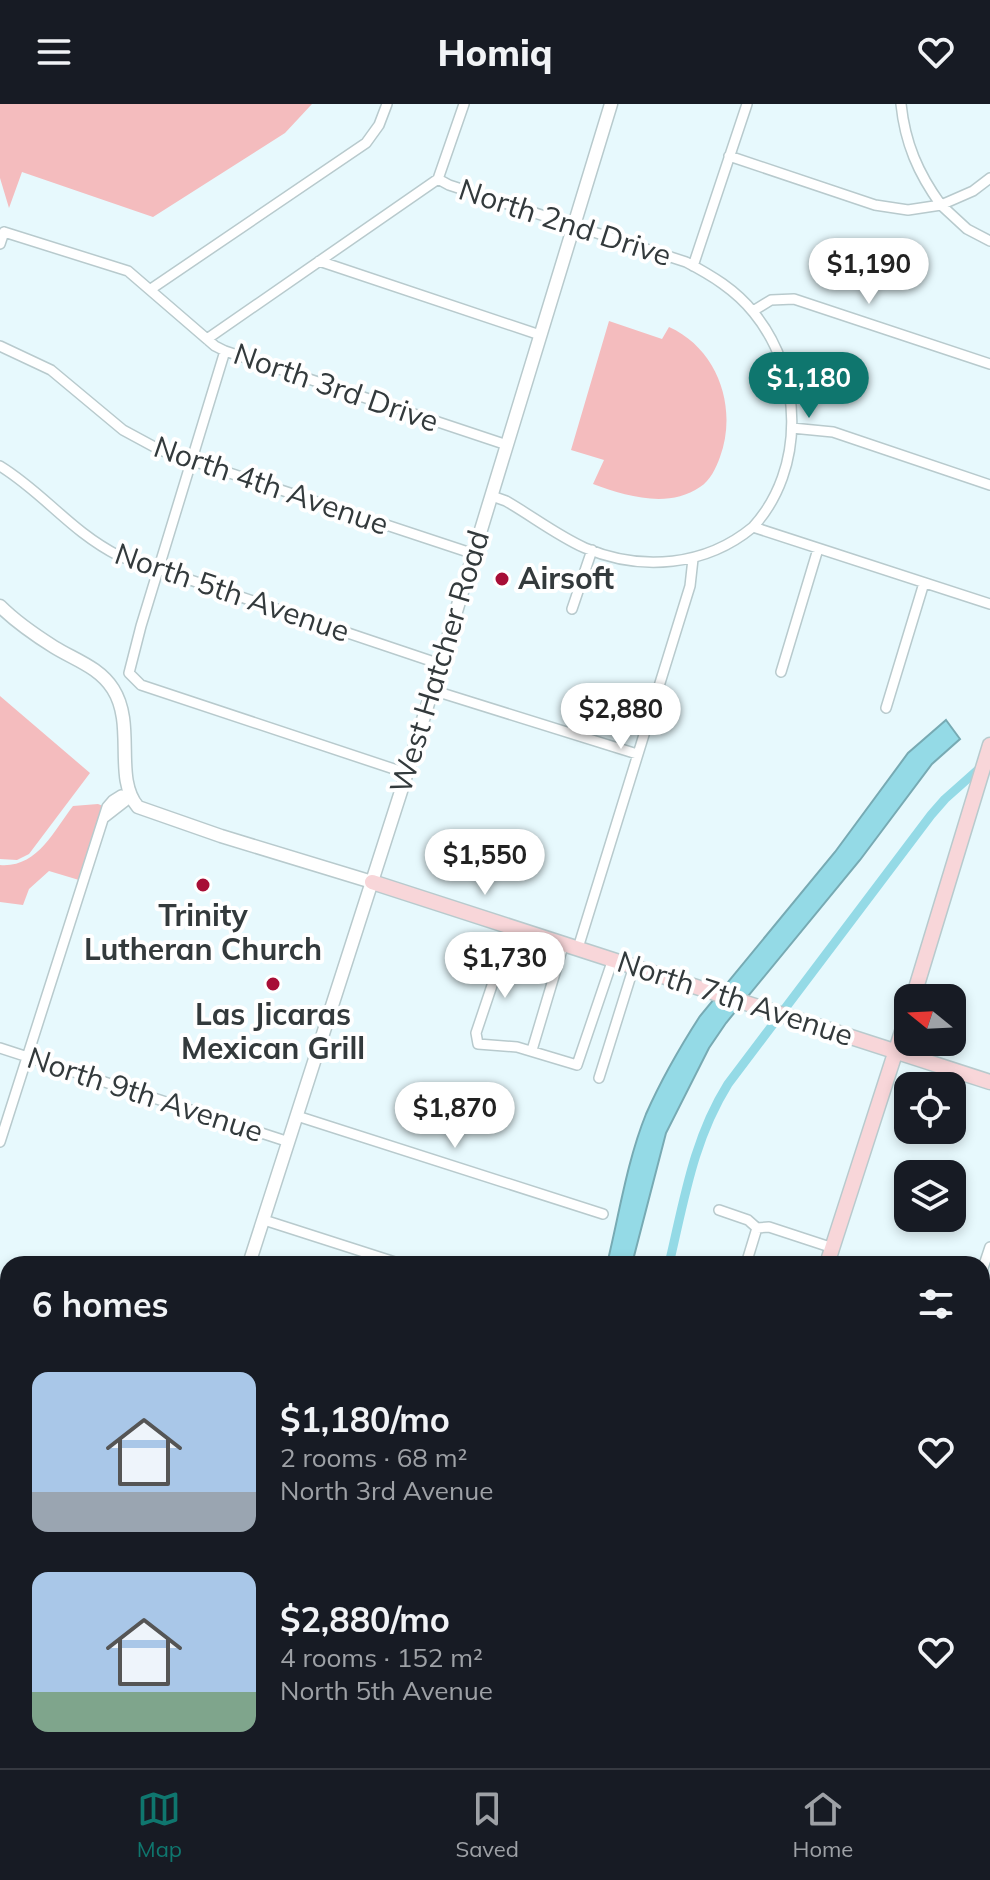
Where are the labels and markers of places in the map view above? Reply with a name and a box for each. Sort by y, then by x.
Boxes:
pin: $1,190 [804,238,934,306]
pin: $1,180 [744,352,874,420]
place label: Airsoft [518,559,614,597]
marker: Airsoft [493,570,511,588]
pin: $2,880 [556,683,686,751]
pin: $1,550 [420,829,550,897]
marker: Trinity Lutheran Church [194,876,212,894]
place label: Trinity Lutheran Church [84,896,322,968]
pin: $1,730 [440,932,570,1000]
marker: Las Jicaras Mexican Grill [264,975,282,993]
place label: Las Jicaras Mexican Grill [181,995,365,1067]
pin: $1,870 [390,1082,520,1150]

